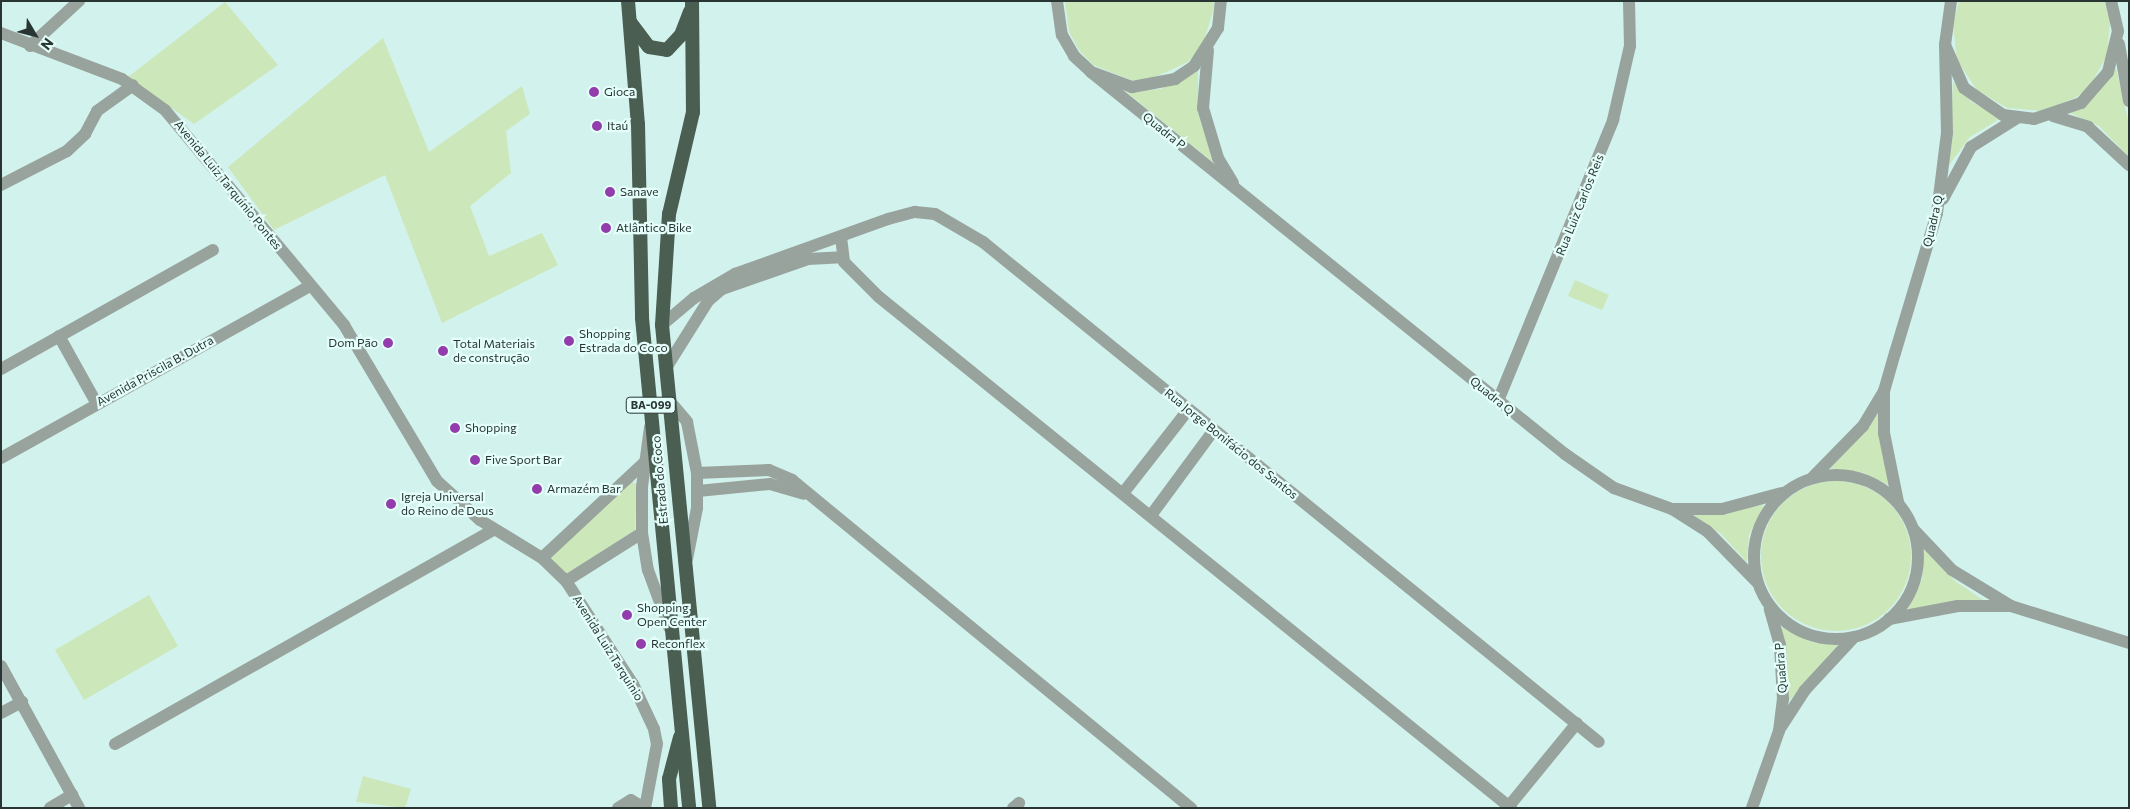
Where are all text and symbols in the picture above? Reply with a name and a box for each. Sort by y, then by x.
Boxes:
north arrow [10,10,60,60]
text: N [37,35,57,54]
place label: Gioca [604,85,635,99]
marker: Gioca [588,86,600,98]
street label: Quadra P [1140,110,1188,152]
street label: Avenida Luiz Tarquínio Pontes [171,117,285,253]
place label: Itaú [607,119,628,133]
marker: Itaú [591,120,603,132]
street label: Rua Luiz Carlos Reis [1553,152,1607,258]
place label: Sanave [620,185,659,199]
marker: Sanave [604,186,616,198]
street label: Quadra Q [1920,194,1946,248]
place label: Atlântico Bike [616,221,692,235]
marker: Atlântico Bike [600,222,612,234]
place label: Shopping Estrada do Coco [579,327,668,355]
street label: Avenida Priscila B. Dutra [94,333,216,409]
marker: Shopping Estrada do Coco [563,335,575,347]
place label: Dom Pão [328,336,378,350]
marker: Dom Pão [382,337,394,349]
place label: Total Materiais de construção [453,337,535,365]
marker: Total Materiais de construção [437,345,449,357]
street label: Quadra Q [1467,374,1517,418]
street label: Rua Jorge Bonifácio dos Santos [1162,386,1300,502]
road number: BA-099 [625,396,677,414]
place label: Shopping [465,421,517,435]
marker: Shopping [449,422,461,434]
street label: Estrada do Coco [649,435,671,525]
place label: Five Sport Bar [485,453,562,467]
marker: Five Sport Bar [469,454,481,466]
place label: Armazém Bar [547,482,621,496]
marker: Armazém Bar [531,483,543,495]
place label: Igreja Universal do Reino de Deus [401,490,494,518]
marker: Igreja Universal do Reino de Deus [385,498,397,510]
street label: Avenida Luiz Tarquinio [570,592,646,704]
place label: Shopping Open Center [637,601,707,629]
marker: Shopping Open Center [621,609,633,621]
place label: Reconflex [651,637,705,651]
marker: Reconflex [635,638,647,650]
street label: Quadra P [1772,642,1790,694]

